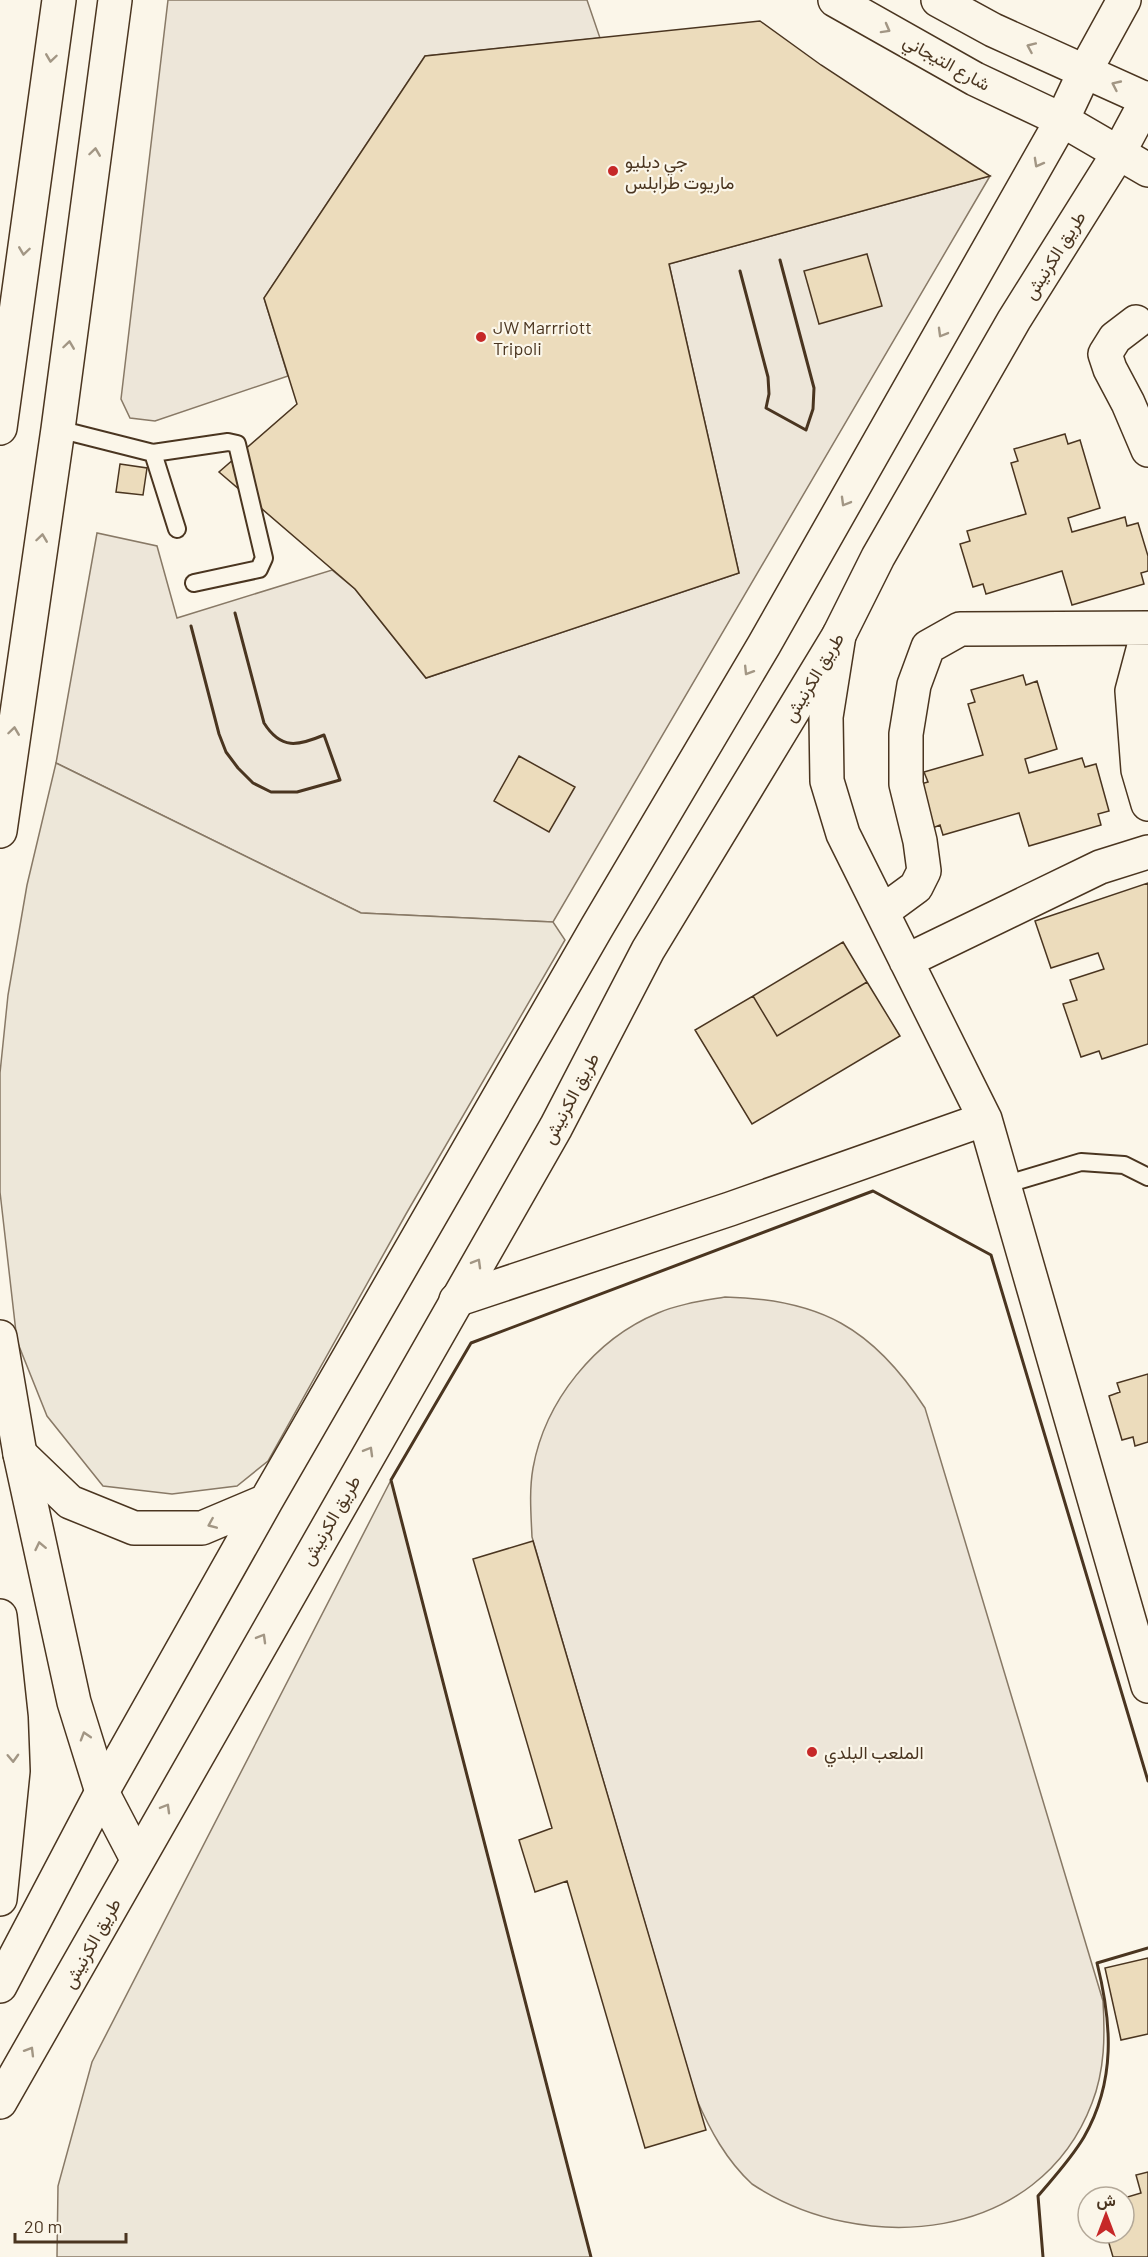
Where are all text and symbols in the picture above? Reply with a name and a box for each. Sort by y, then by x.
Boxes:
one-way arrow [880,22,890,33]
street label: شارع التيجاني [897,29,994,99]
one-way arrow [1027,43,1038,55]
one-way arrow [45,53,57,63]
one-way arrow [1111,81,1122,93]
one-way arrow [88,147,101,157]
place label: جي دبليو ماريوت طرابلس [625,150,734,194]
one-way arrow [1033,157,1045,167]
marker: جي دبليو ماريوت طرابلس [606,164,620,178]
street label: طريق الكرنيش [1018,207,1091,304]
one-way arrow [19,247,31,256]
place label: JW Marrriott Tripoli [493,316,592,359]
one-way arrow [938,326,949,337]
marker: JW Marrriott Tripoli [474,330,488,344]
one-way arrow [63,341,75,350]
one-way arrow [841,496,852,506]
one-way arrow [36,534,48,543]
street label: طريق الكرنيش [778,628,849,726]
one-way arrow [743,665,755,675]
one-way arrow [7,727,19,736]
street label: طريق الكرنيش [537,1049,604,1148]
one-way arrow [469,1259,481,1269]
one-way arrow [362,1447,374,1457]
street label: طريق الكرنيش [295,1471,365,1569]
one-way arrow [207,1517,218,1529]
one-way arrow [34,1541,47,1551]
one-way arrow [255,1634,267,1644]
one-way arrow [80,1731,92,1742]
place label: الملعب البلدي [824,1741,924,1768]
marker: الملعب البلدي [805,1745,819,1759]
one-way arrow [6,1753,19,1762]
one-way arrow [159,1804,170,1814]
street label: طريق الكرنيش [57,1894,126,1993]
one-way arrow [22,2047,34,2057]
north arrow [1076,2185,1136,2245]
text: ش [1096,2190,1116,2210]
scale bar [15,2206,126,2244]
text: 20 m [24,2215,62,2237]

